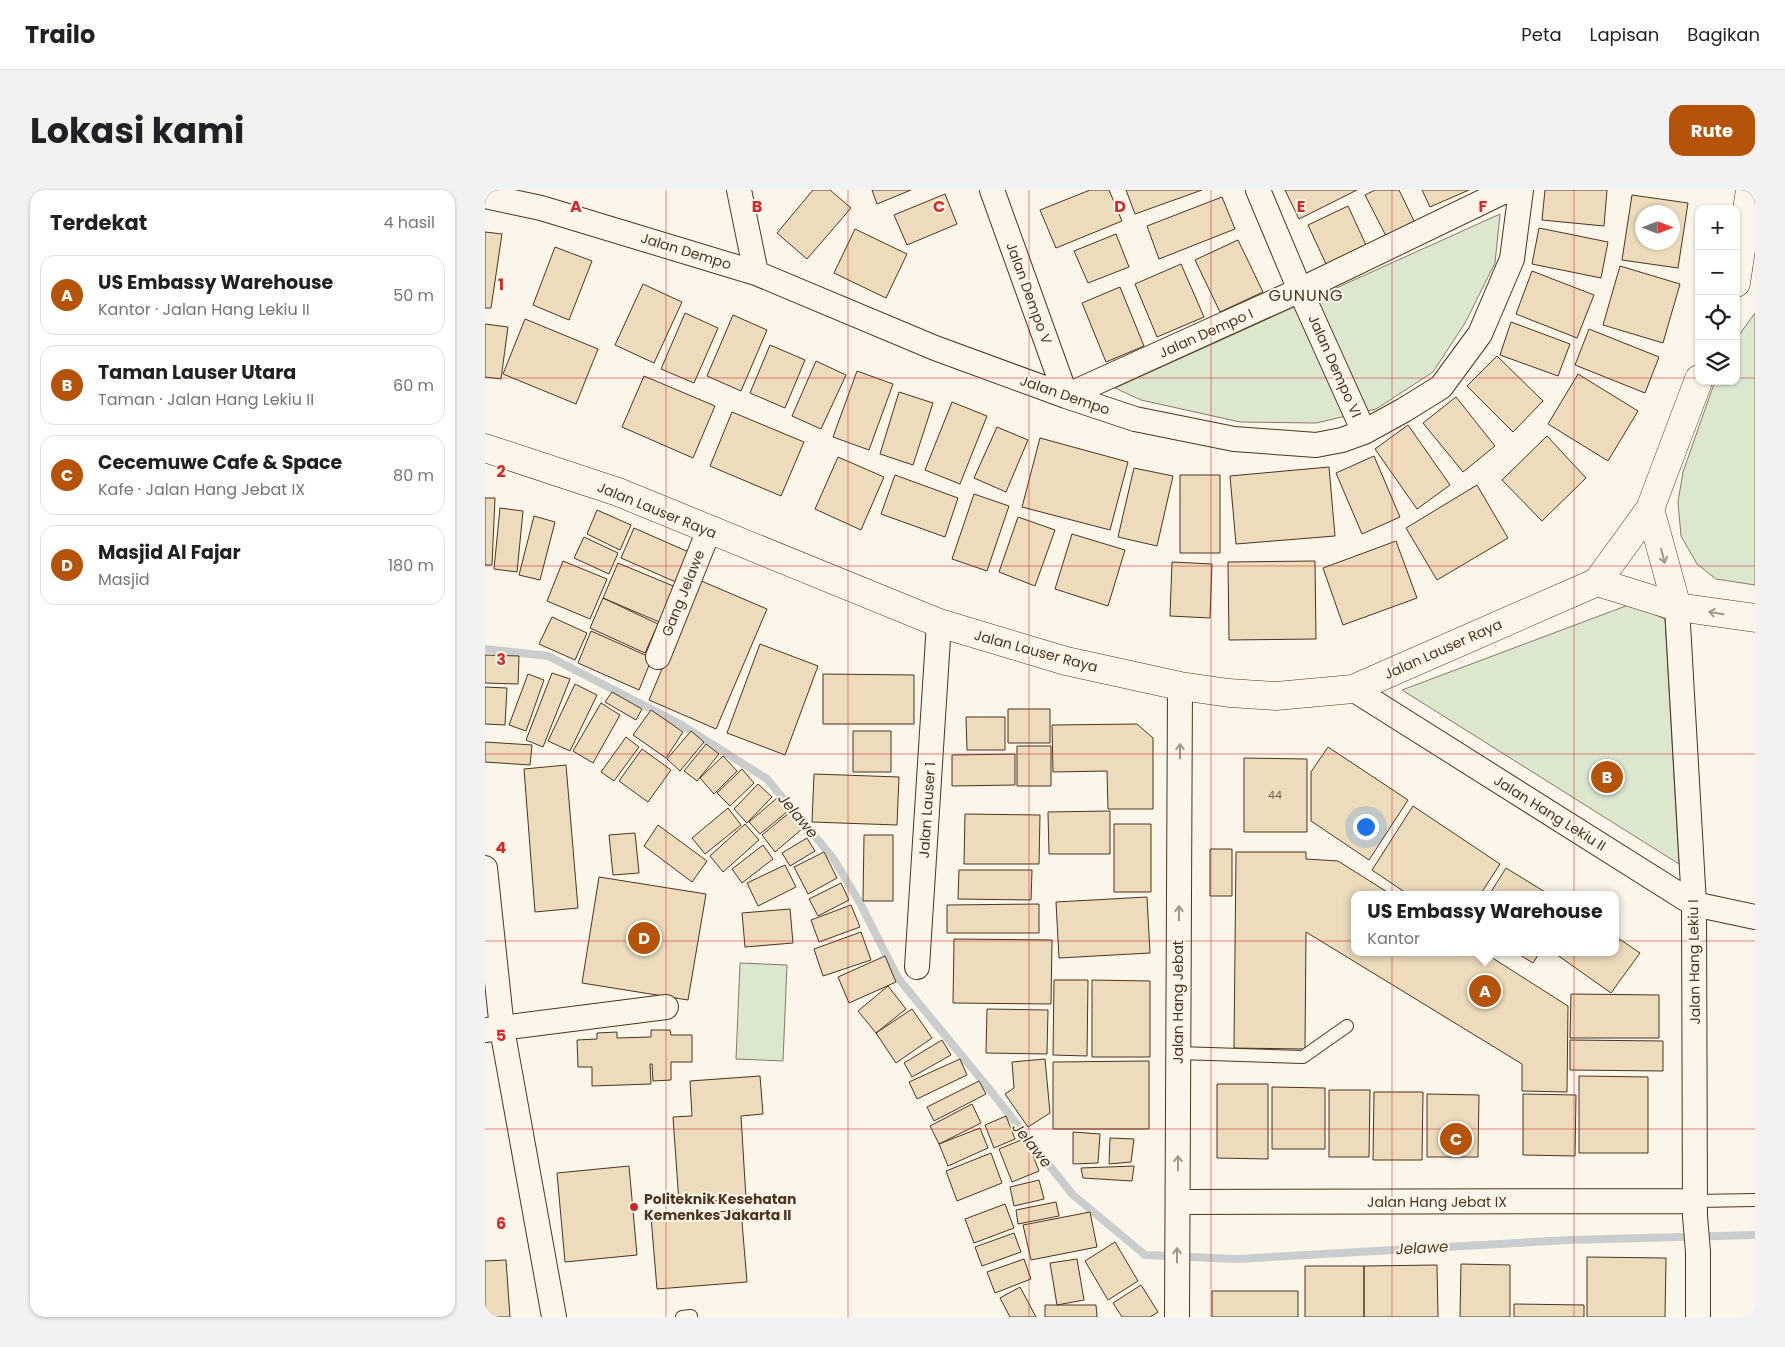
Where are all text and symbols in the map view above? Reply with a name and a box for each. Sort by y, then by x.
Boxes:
text: Trailo [25,18,95,51]
text: Peta [1521,22,1562,47]
text: Lapisan [1590,22,1659,47]
text: Bagikan [1687,22,1760,47]
button: Rute [1669,105,1755,156]
text: Lokasi kami [30,106,244,155]
text: A [570,195,582,218]
text: B [752,195,762,218]
text: C [933,195,945,218]
text: D [1114,195,1126,218]
text: E [1297,195,1305,218]
text: F [1479,195,1488,218]
north arrow [1635,205,1680,250]
map controls [1695,205,1740,385]
button: + [1695,205,1740,250]
text: Terdekat [50,208,147,237]
text: 4 hasil [383,211,435,234]
street label: Jalan Dempo [638,228,734,274]
street label: Jalan Dempo V [1001,239,1057,347]
button: − [1695,250,1740,295]
text: US Embassy Warehouse [98,269,333,296]
text: 1 [498,273,504,296]
text: A [61,284,73,307]
text: 50 m [393,284,434,307]
district label: GUNUNG [1269,284,1344,307]
button: locate [1695,295,1740,340]
text: Kantor · Jalan Hang Lekiu II [98,298,310,321]
street label: Jalan Dempo I [1156,303,1256,363]
street label: Jalan Dempo VI [1303,311,1367,421]
button: layers [1695,340,1740,385]
text: Taman Lauser Utara [98,359,296,386]
street label: Jalan Dempo [1017,370,1113,420]
text: B [62,374,72,397]
text: 60 m [393,374,434,397]
text: Taman · Jalan Hang Lekiu II [98,388,314,411]
text: Cecemuwe Cafe & Space [98,449,342,476]
text: 2 [496,460,506,483]
text: C [61,464,73,487]
text: 80 m [393,464,434,487]
street label: Jalan Lauser Raya [594,477,720,543]
text: Kafe · Jalan Hang Jebat IX [98,478,305,501]
text: Masjid Al Fajar [98,539,241,566]
street label: Gang Jelawe [657,546,710,639]
one-way arrow [1659,547,1668,563]
text: D [61,554,73,577]
text: 180 m [388,554,434,577]
text: Masjid [98,568,150,591]
one-way arrow [1708,607,1724,617]
street label: Jalan Lauser Raya [1381,614,1505,684]
street label: Jalan Lauser Raya [972,625,1100,677]
text: 3 [496,648,506,671]
one-way arrow [1175,743,1185,759]
pin: B [1591,758,1623,796]
street label: Jalan Lauser 1 [914,761,940,859]
street label: Jalan Hang Lekiu II [1490,770,1610,856]
house number: 44 [1268,787,1282,803]
water label: Jelawe [773,789,823,843]
your location [1353,814,1379,840]
text: 4 [496,836,507,859]
popup [1351,891,1619,956]
text: US Embassy Warehouse [1367,898,1603,925]
street label: Jalan Hang Lekiu I [1683,899,1705,1025]
one-way arrow [1174,905,1184,922]
pin: D [628,919,660,957]
text: Kantor [1367,927,1420,950]
street label: Jalan Hang Jebat [1168,940,1188,1064]
pin: A [1469,972,1501,1010]
text: 5 [496,1024,506,1047]
water label: Jelawe [1008,1118,1057,1172]
pin: C [1440,1120,1472,1158]
one-way arrow [1173,1155,1183,1172]
place label: Politeknik Kesehatan Kemenkes Jakarta II [644,1189,796,1225]
street label: Jalan Hang Jebat IX [1367,1192,1507,1212]
marker: Politeknik Kesehatan Kemenkes Jakarta II [628,1201,640,1213]
text: 6 [496,1212,506,1235]
water label: Jelawe [1395,1236,1449,1259]
one-way arrow [1172,1247,1182,1263]

